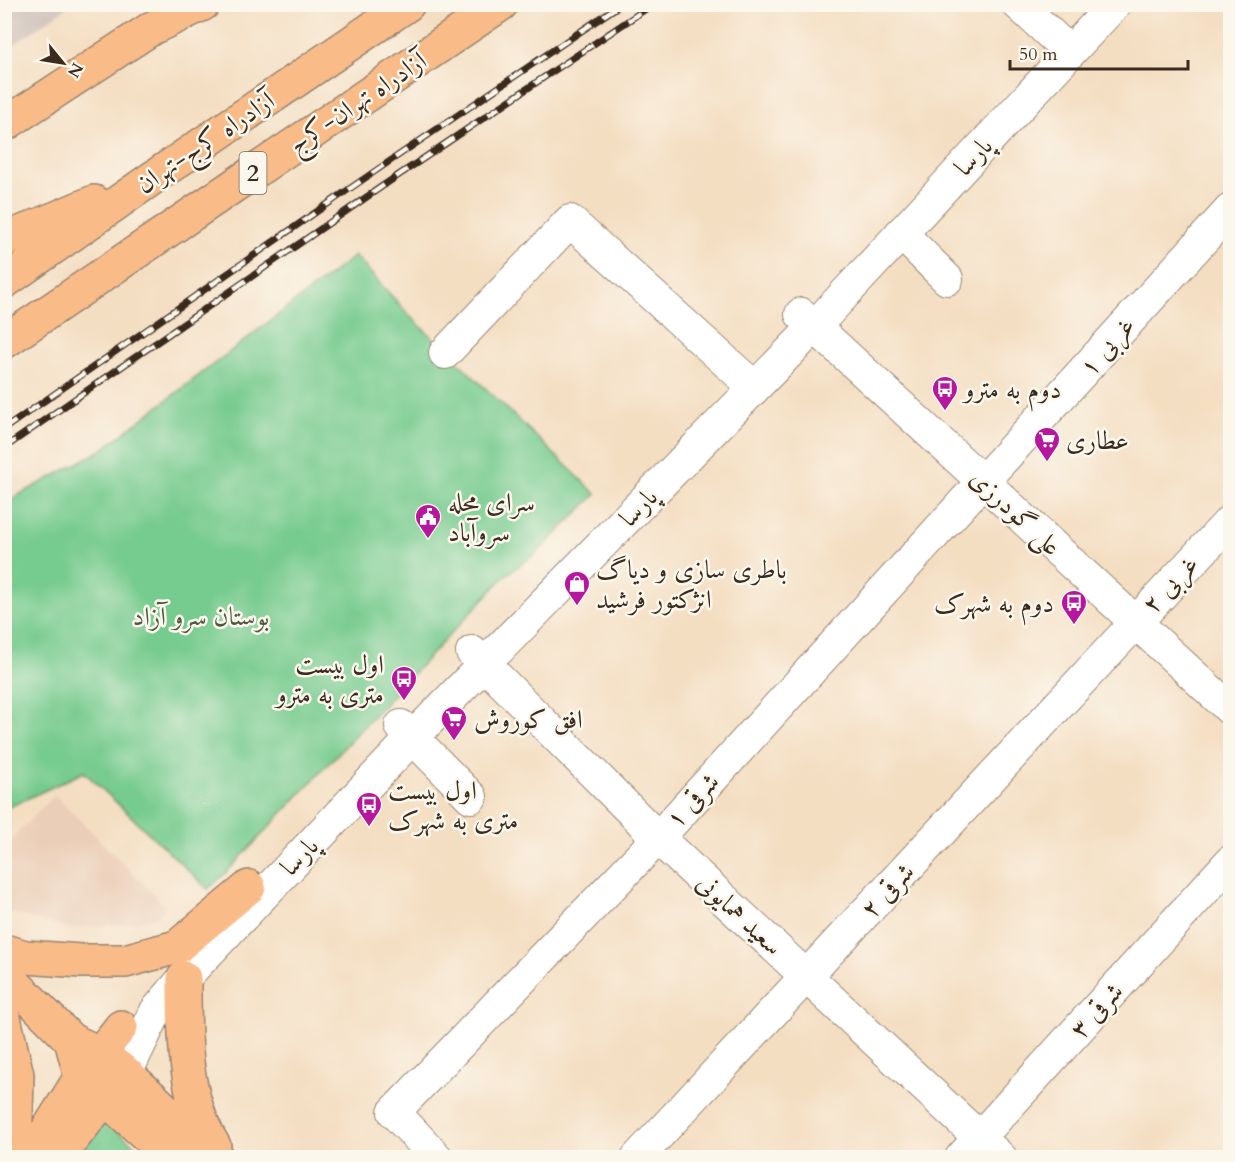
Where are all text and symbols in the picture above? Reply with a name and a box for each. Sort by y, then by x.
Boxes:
north arrow [33,33,93,93]
scale bar [1010,33,1188,71]
street label: آزادراه تهران-کرج [281,42,439,167]
text: 50 m [1019,42,1058,67]
text: N [62,58,88,82]
street label: آزادراه کرج-تهران [129,82,287,207]
street label: پارسا [946,128,1002,184]
road number: 2 [240,152,266,194]
street label: ۱ غربی [1072,309,1144,384]
place label: دوم به مترو [961,372,1061,412]
bus stop icon: دوم به مترو [930,374,960,412]
place label: عطاری [1066,423,1129,458]
supermarket icon: عطاری [1032,425,1062,463]
street label: علی گودرزی [962,461,1069,564]
street label: پارسا [611,479,667,535]
place label: سرای محله سروآباد [448,485,535,550]
public building icon: سرای محله سروآباد [413,502,443,540]
street label: ۲ غربی [1134,548,1207,622]
place label: باطری سازی و دیاگ انژکتور فرشید [596,552,787,617]
shop icon: باطری سازی و دیاگ انژکتور فرشید [562,569,592,607]
place label: دوم به شهرک [934,586,1054,626]
bus stop icon: دوم به شهرک [1059,588,1089,626]
park label: بوستان سرو آزاد [133,599,269,634]
place label: اول بیست متری به مترو [273,647,384,712]
bus stop icon: اول بیست متری به مترو [389,664,419,702]
place label: افق کوروش [474,702,583,737]
supermarket icon: افق کوروش [439,704,469,742]
street label: ۱ شرقی [658,765,727,836]
place label: اول بیست متری به شهرک [388,773,518,838]
bus stop icon: اول بیست متری به شهرک [354,790,384,828]
street label: پارسا [272,828,328,884]
street label: ۲ شرقی [853,855,922,926]
street label: سعید همایونی [689,865,790,963]
street label: ۳ شرقی [1062,975,1131,1046]

